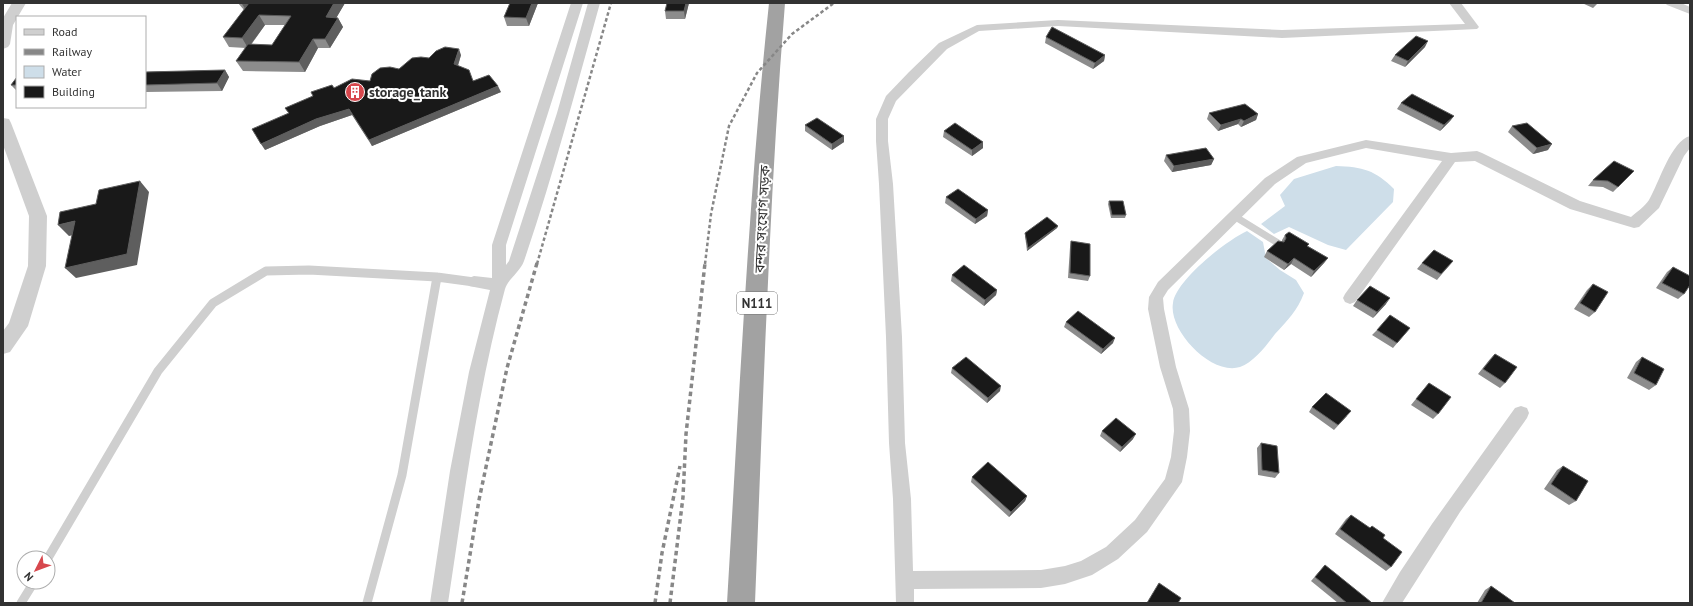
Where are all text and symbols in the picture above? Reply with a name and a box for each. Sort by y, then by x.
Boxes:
legend [16,16,146,108]
text: Road [52,24,77,39]
text: Railway [52,44,92,59]
text: Water [52,64,82,79]
building icon: storage_tank [344,81,366,103]
place label: storage_tank [369,83,446,101]
text: Building [52,84,95,99]
street label: বন্দর সংযোগ সড়ক [750,164,774,274]
road number: N111 [737,292,777,314]
north arrow [16,550,56,590]
text: N [21,569,36,584]

